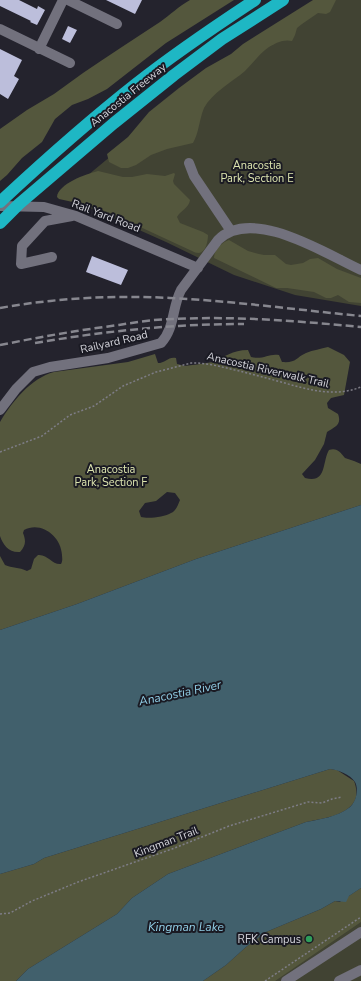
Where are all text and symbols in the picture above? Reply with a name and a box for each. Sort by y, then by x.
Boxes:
street label: Anacostia Freeway [87,60,169,130]
park label: Anacostia Park, Section E [220,158,294,186]
street label: Rail Yard Road [70,196,142,236]
street label: Railyard Road [79,327,149,357]
street label: Anacostia Riverwalk Trail [205,349,331,392]
park label: Anacostia Park, Section F [75,462,147,490]
water label: Anacostia River [136,676,223,710]
street label: Kingman Trail [132,823,201,861]
water label: Kingman Lake [148,919,224,935]
place label: RFK Campus [238,932,301,947]
marker: RFK Campus [304,934,314,944]

